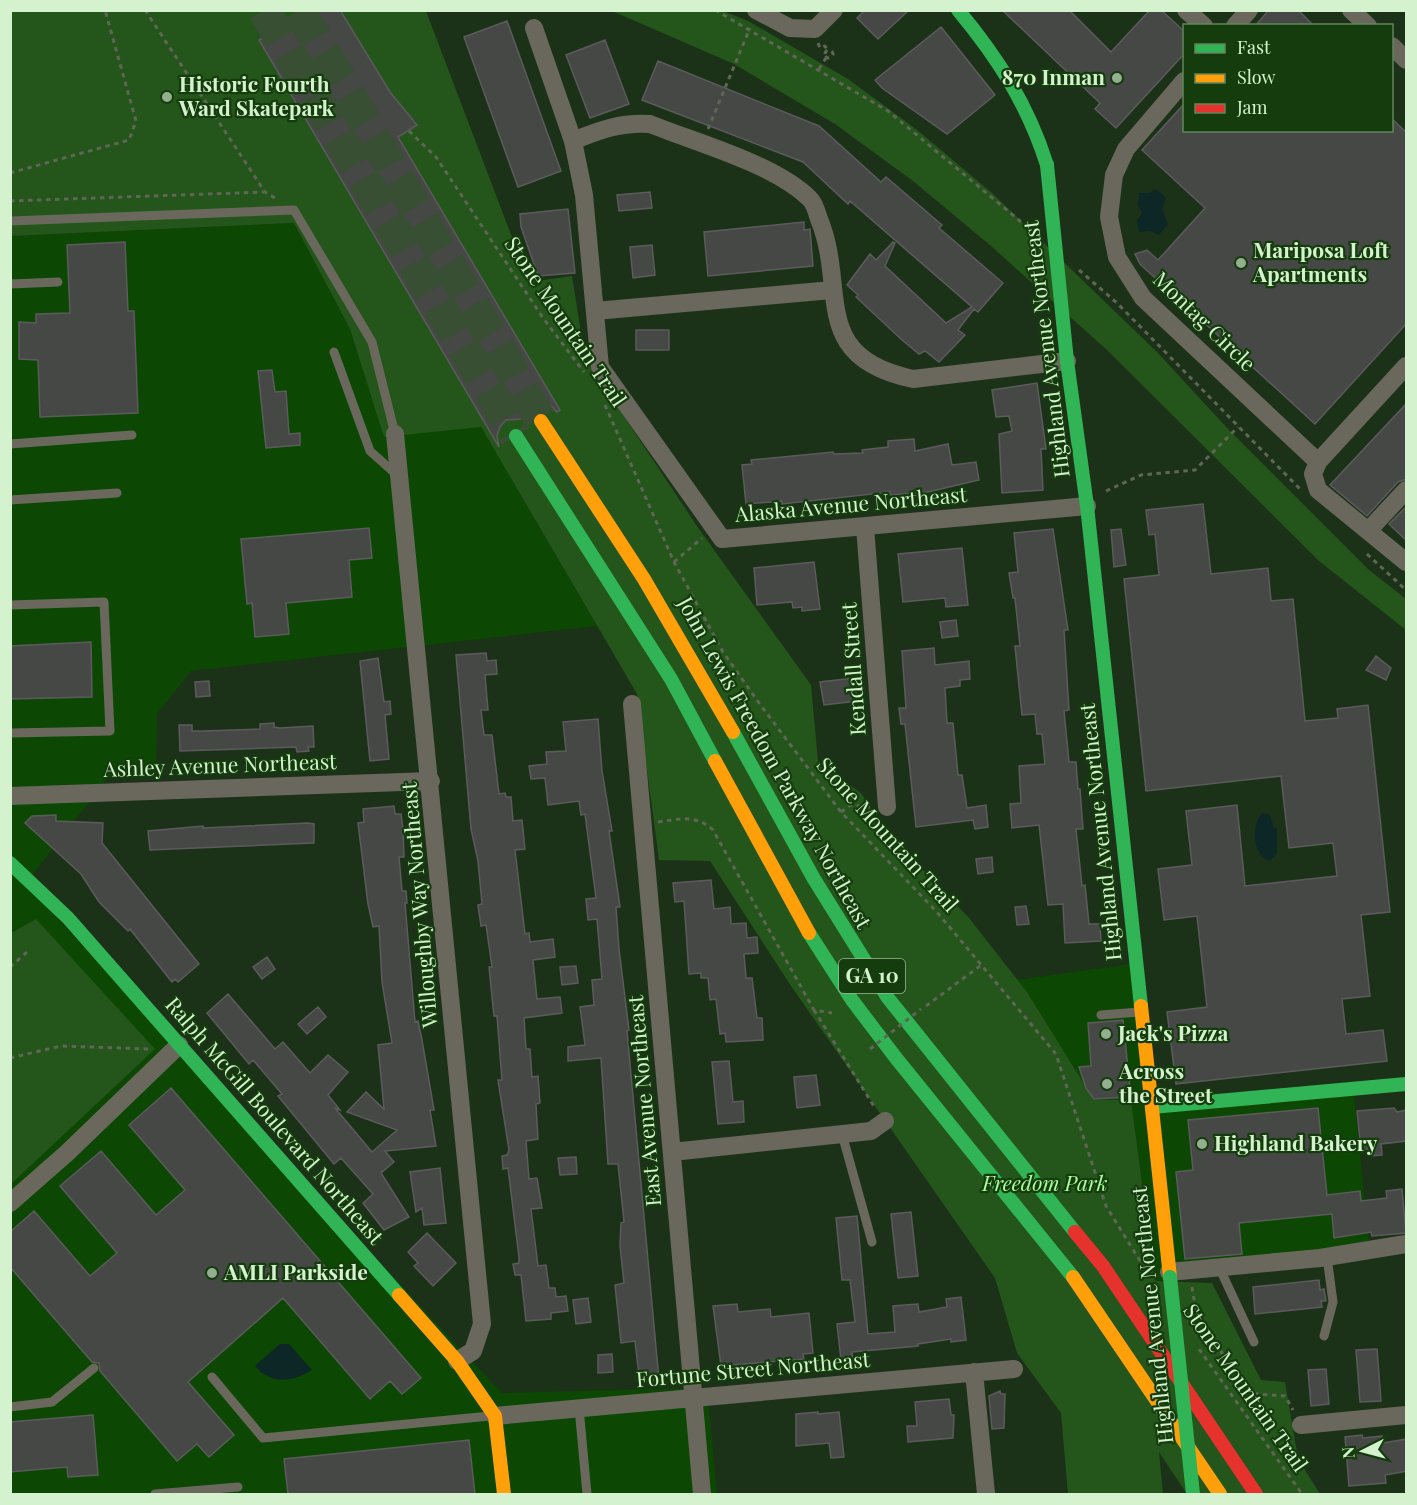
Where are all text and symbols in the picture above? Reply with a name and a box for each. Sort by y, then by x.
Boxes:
legend [1183,24,1393,132]
text: Fast [1237,35,1271,59]
place label: 870 Inman [1002,62,1105,90]
text: Slow [1237,65,1275,89]
place label: Historic Fourth Ward Skatepark [178,69,335,121]
marker: 870 Inman [1110,71,1124,85]
marker: Historic Fourth Ward Skatepark [160,90,174,104]
text: Jam [1236,95,1267,119]
street label: Highland Avenue Northeast [1015,219,1075,479]
street label: Stone Mountain Trail [499,230,634,411]
place label: Mariposa Loft Apartments [1252,235,1390,287]
marker: Mariposa Loft Apartments [1234,256,1248,270]
street label: Montag Circle [1148,265,1263,377]
street label: Alaska Avenue Northeast [733,479,968,527]
street label: John Lewis Freedom Parkway Northeast [672,590,879,933]
street label: Kendall Street [833,601,871,737]
street label: Highland Avenue Northeast [1072,702,1126,962]
street label: Ashley Avenue Northeast [102,746,338,782]
street label: Stone Mountain Trail [811,750,966,917]
street label: Willoughby Way Northeast [393,781,443,1030]
road number: GA 10 [839,959,905,993]
street label: Ralph McGill Boulevard Northeast [160,990,391,1250]
street label: East Avenue Northeast [620,994,666,1208]
place label: Jack's Pizza [1117,1018,1229,1046]
marker: Jack's Pizza [1099,1027,1113,1041]
place label: Across the Street [1118,1056,1213,1108]
marker: Across the Street [1100,1077,1114,1091]
place label: Highland Bakery [1214,1128,1378,1156]
marker: Highland Bakery [1195,1137,1209,1151]
park label: Freedom Park [981,1168,1108,1196]
street label: Highland Avenue Northeast [1124,1185,1178,1445]
place label: AMLI Parkside [223,1257,368,1285]
marker: AMLI Parkside [205,1266,219,1280]
street label: Stone Mountain Trail [1178,1297,1315,1476]
street label: Fortune Street Northeast [635,1344,871,1392]
north arrow [1333,1421,1393,1481]
text: N [1336,1445,1359,1459]

